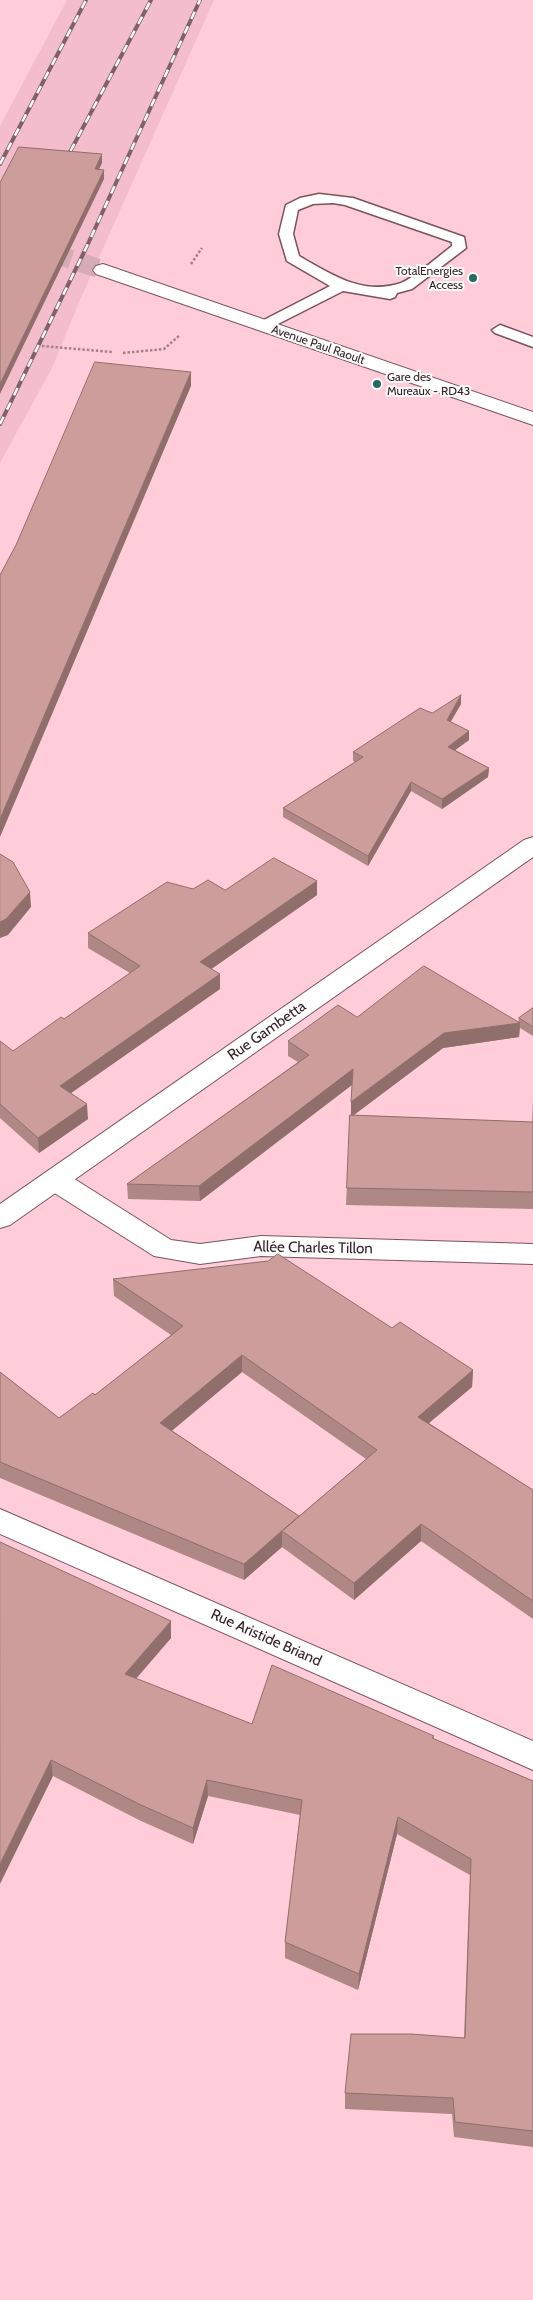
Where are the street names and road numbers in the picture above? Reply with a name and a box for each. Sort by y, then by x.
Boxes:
street label: Avenue Paul Raoult [269,322,367,368]
street label: Rue Gambetta [224,997,310,1065]
street label: Allée Charles Tillon [253,1238,373,1258]
street label: Rue Aristide Briand [208,1605,324,1671]

